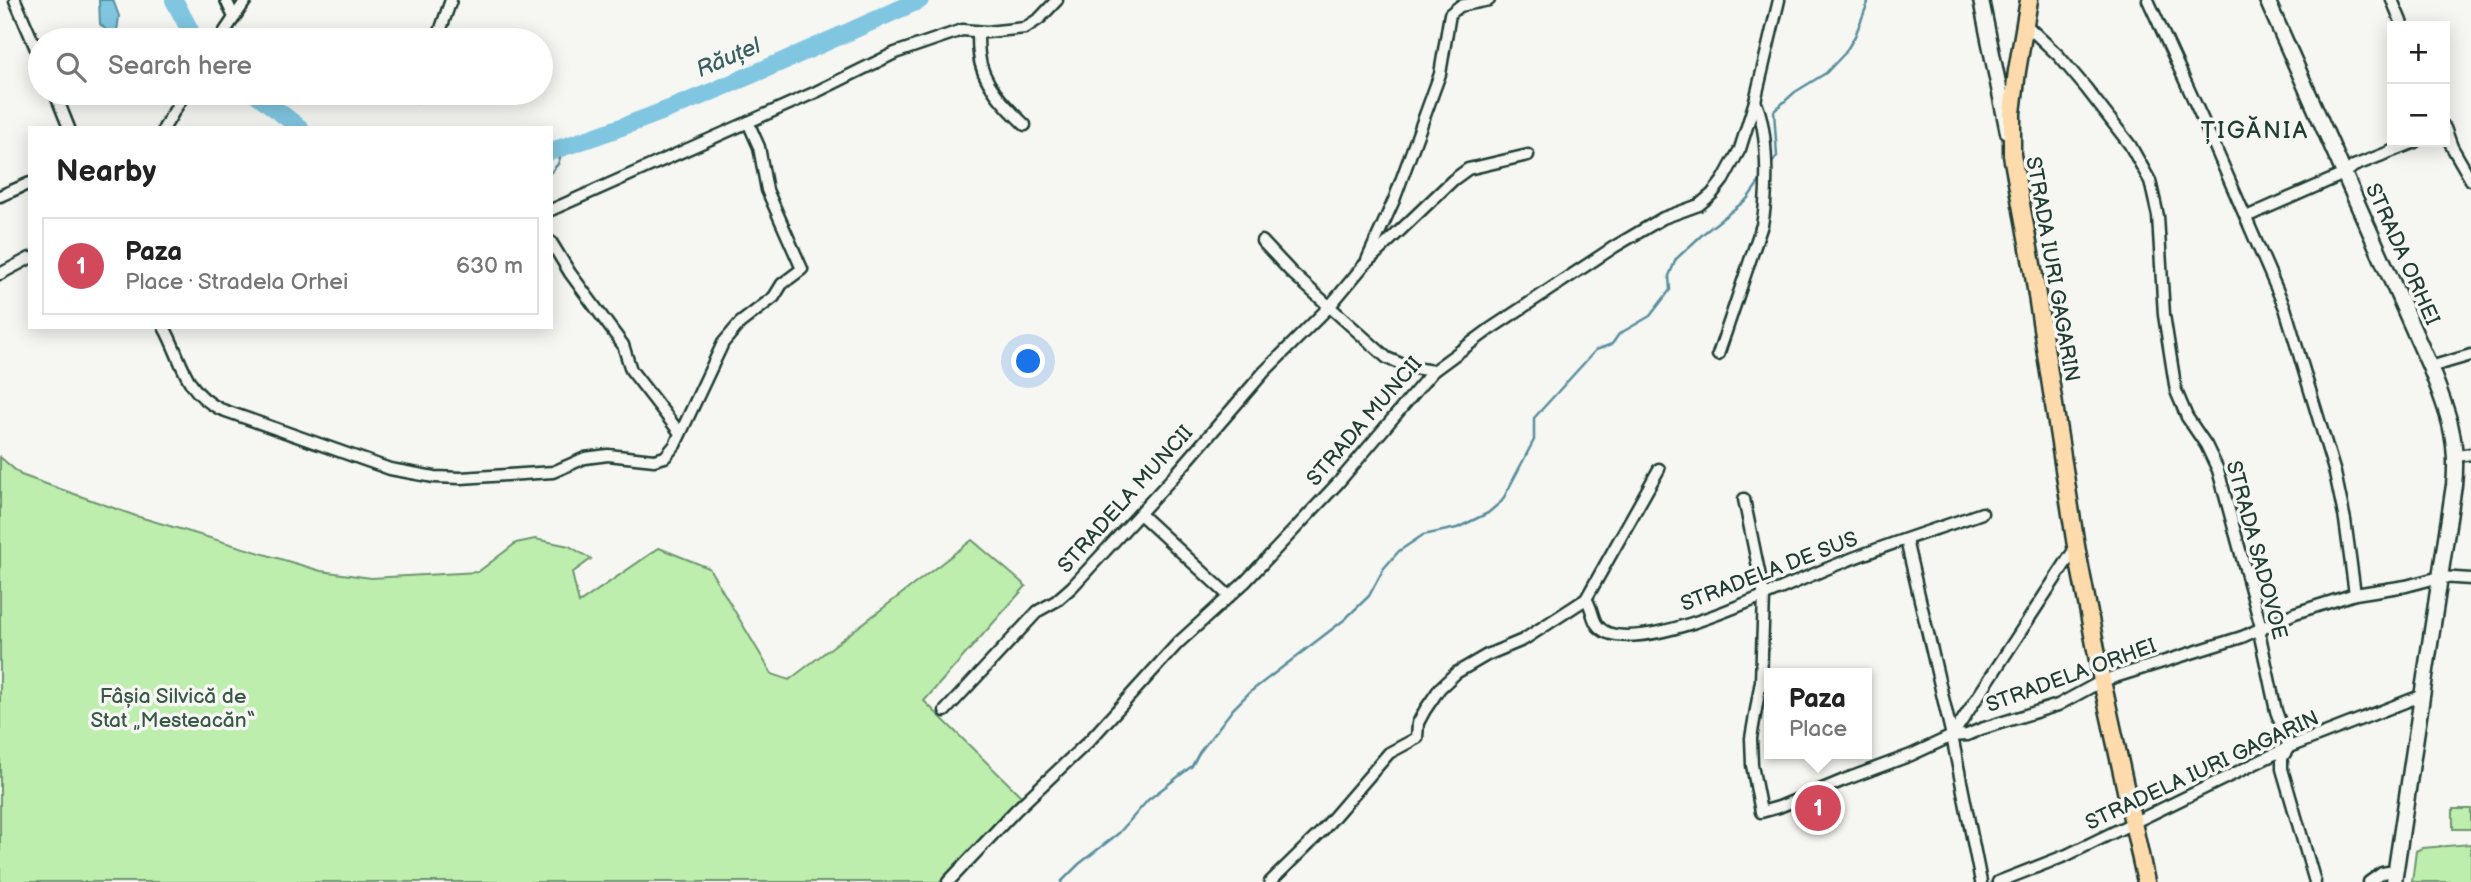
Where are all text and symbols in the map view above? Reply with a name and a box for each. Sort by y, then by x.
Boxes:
map controls [2387,21,2450,147]
button: + [2387,21,2450,84]
search box [28,28,553,105]
water label: Răuțel [692,32,765,84]
icon: search [52,48,90,86]
text: Search here [108,51,252,82]
button: − [2387,84,2450,147]
district label: ȚIGĂNIA [2201,115,2309,145]
text: Nearby [56,154,156,190]
street label: STRADA IURI GAGARIN [2020,155,2085,384]
street label: STRADA ORHEI [2360,179,2445,329]
text: Paza [125,237,182,268]
text: 1 [76,252,86,280]
text: 630 m [456,252,523,280]
text: Place · Stradela Orhei [125,268,348,296]
your location [1011,344,1045,378]
street label: STRADA MUNCII [1301,352,1427,491]
street label: STRADELA MUNCII [1053,420,1198,578]
street label: STRADA SADOVOE [2221,458,2292,642]
street label: STRADELA DE SUS [1677,526,1861,617]
street label: STRADELA ORHEI [1983,633,2160,718]
popup [1764,668,1872,759]
park label: Fâșia Silvică de Stat „Mesteacăn“ [91,684,255,733]
text: Paza [1789,684,1846,715]
street label: STRADELA IURI GAGARIN [2082,705,2323,836]
text: Place [1789,715,1847,743]
pin: 1 [1795,782,1841,834]

